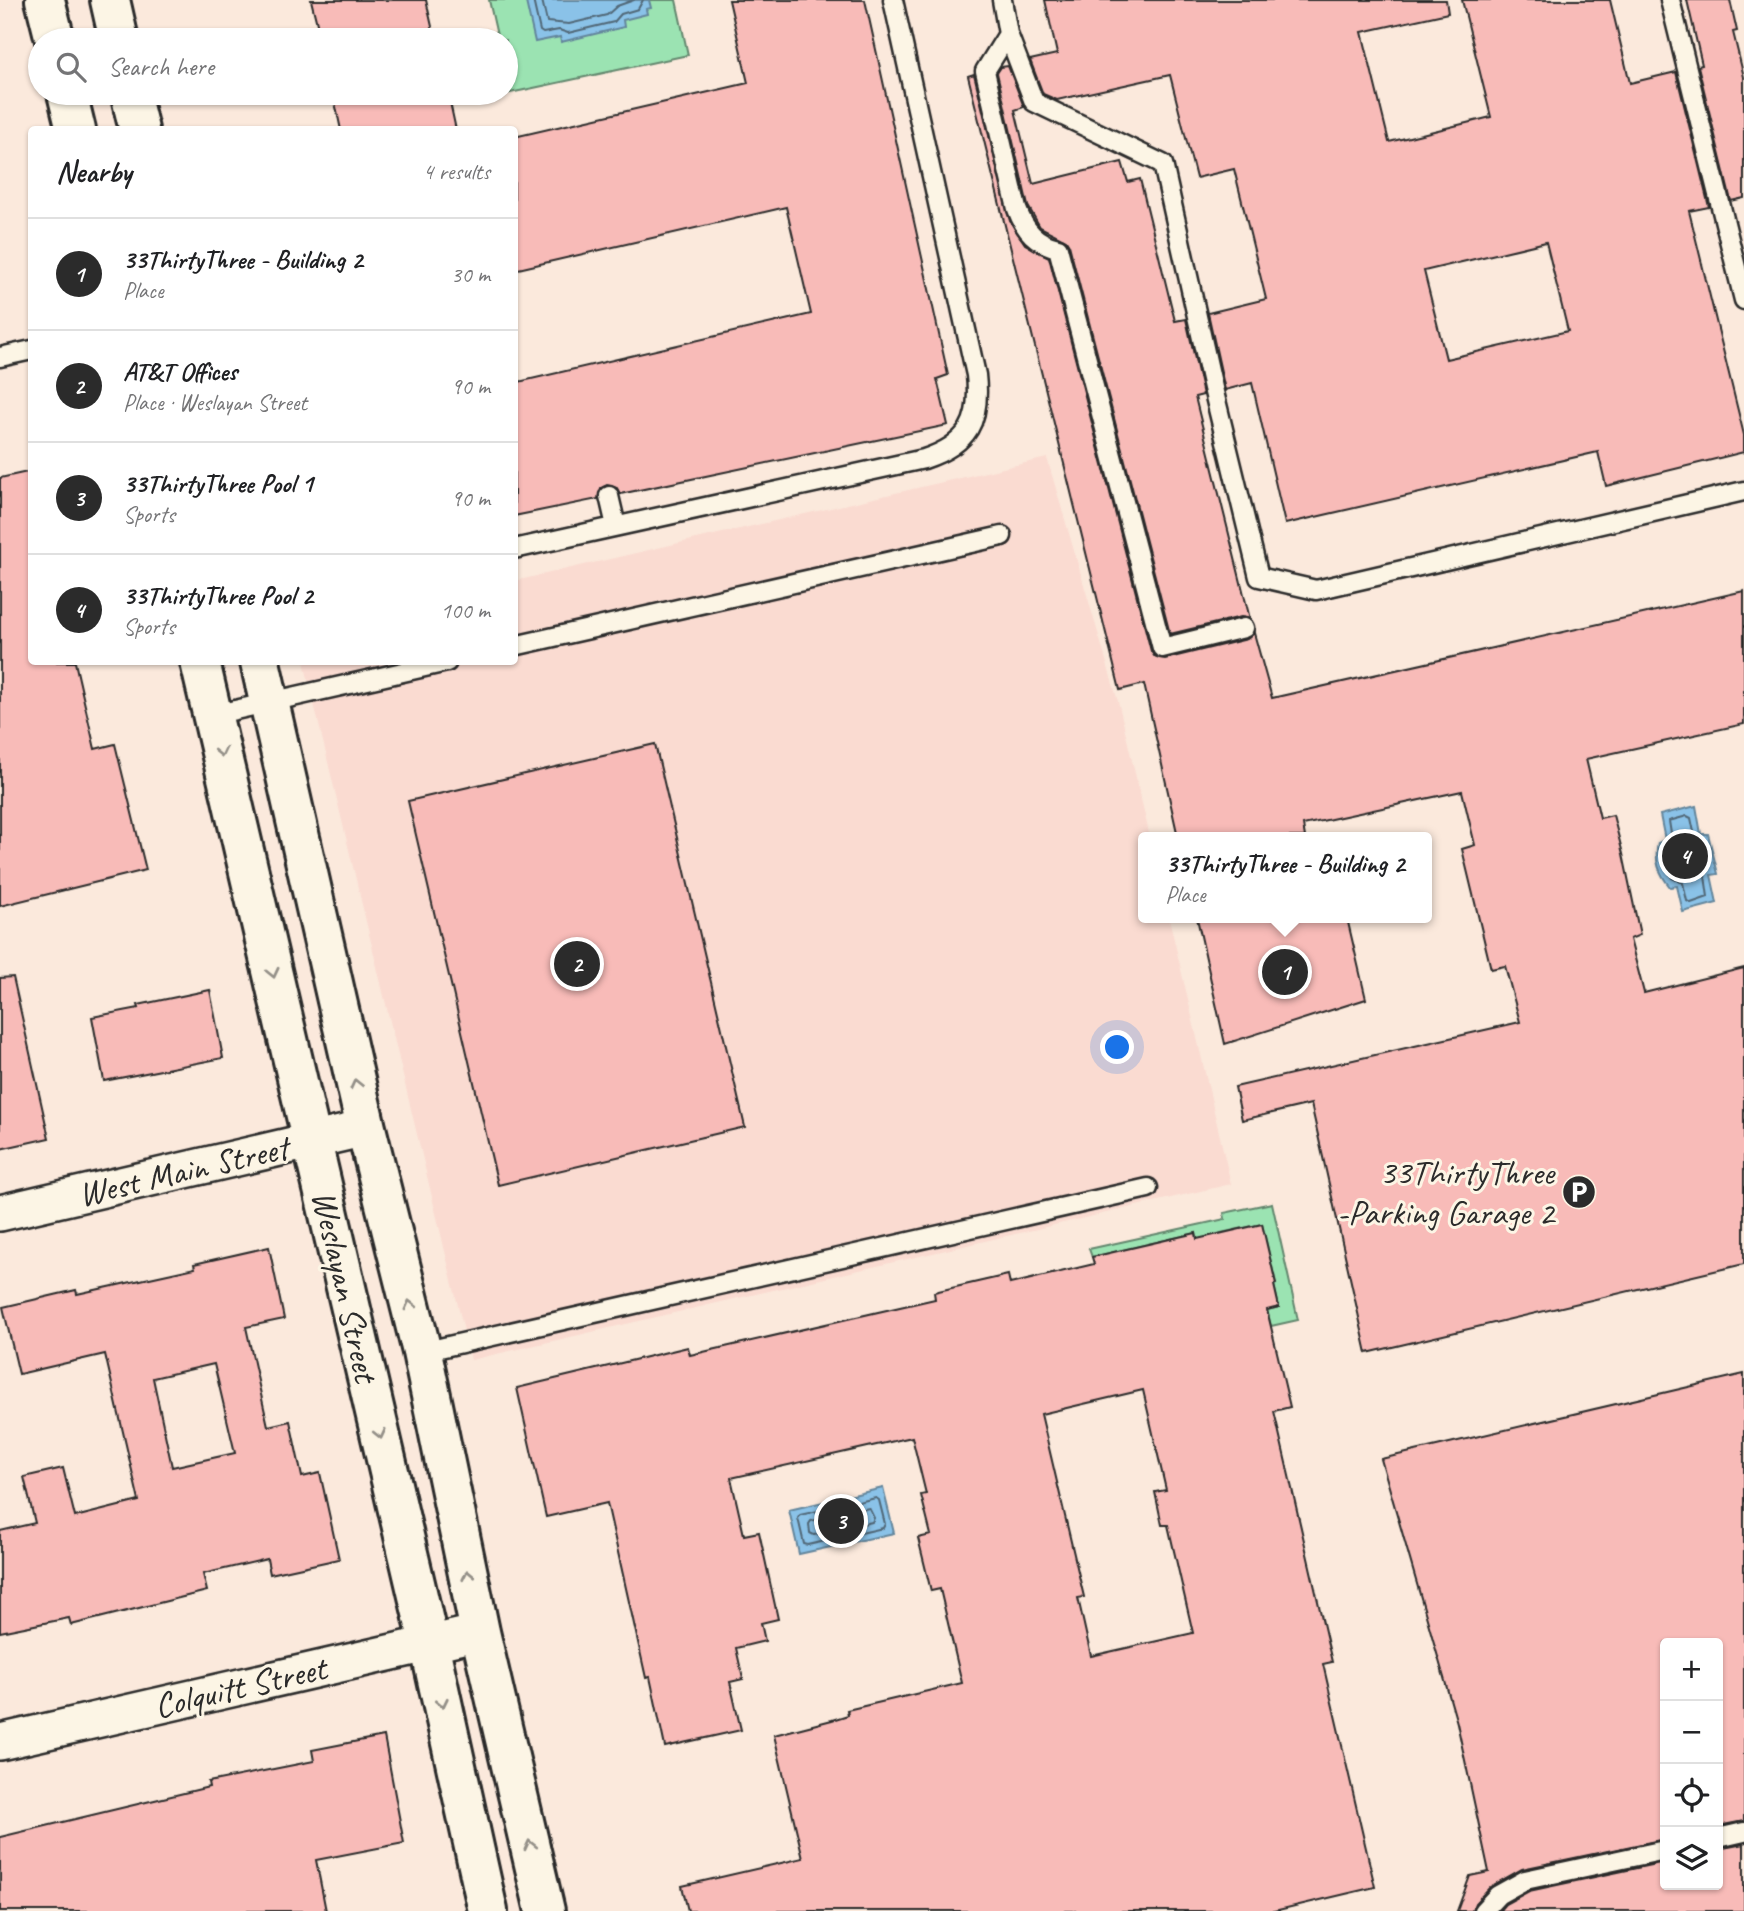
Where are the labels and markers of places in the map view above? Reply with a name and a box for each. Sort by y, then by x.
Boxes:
pin: 4 [1662,830,1708,882]
pin: 2 [554,938,600,990]
pin: 1 [1262,946,1308,998]
place label: 33ThirtyThree -Parking Garage 2 [1337,1150,1557,1235]
parking icon: 33ThirtyThree -Parking Garage 2 [1560,1173,1598,1211]
pin: 3 [818,1495,864,1547]

